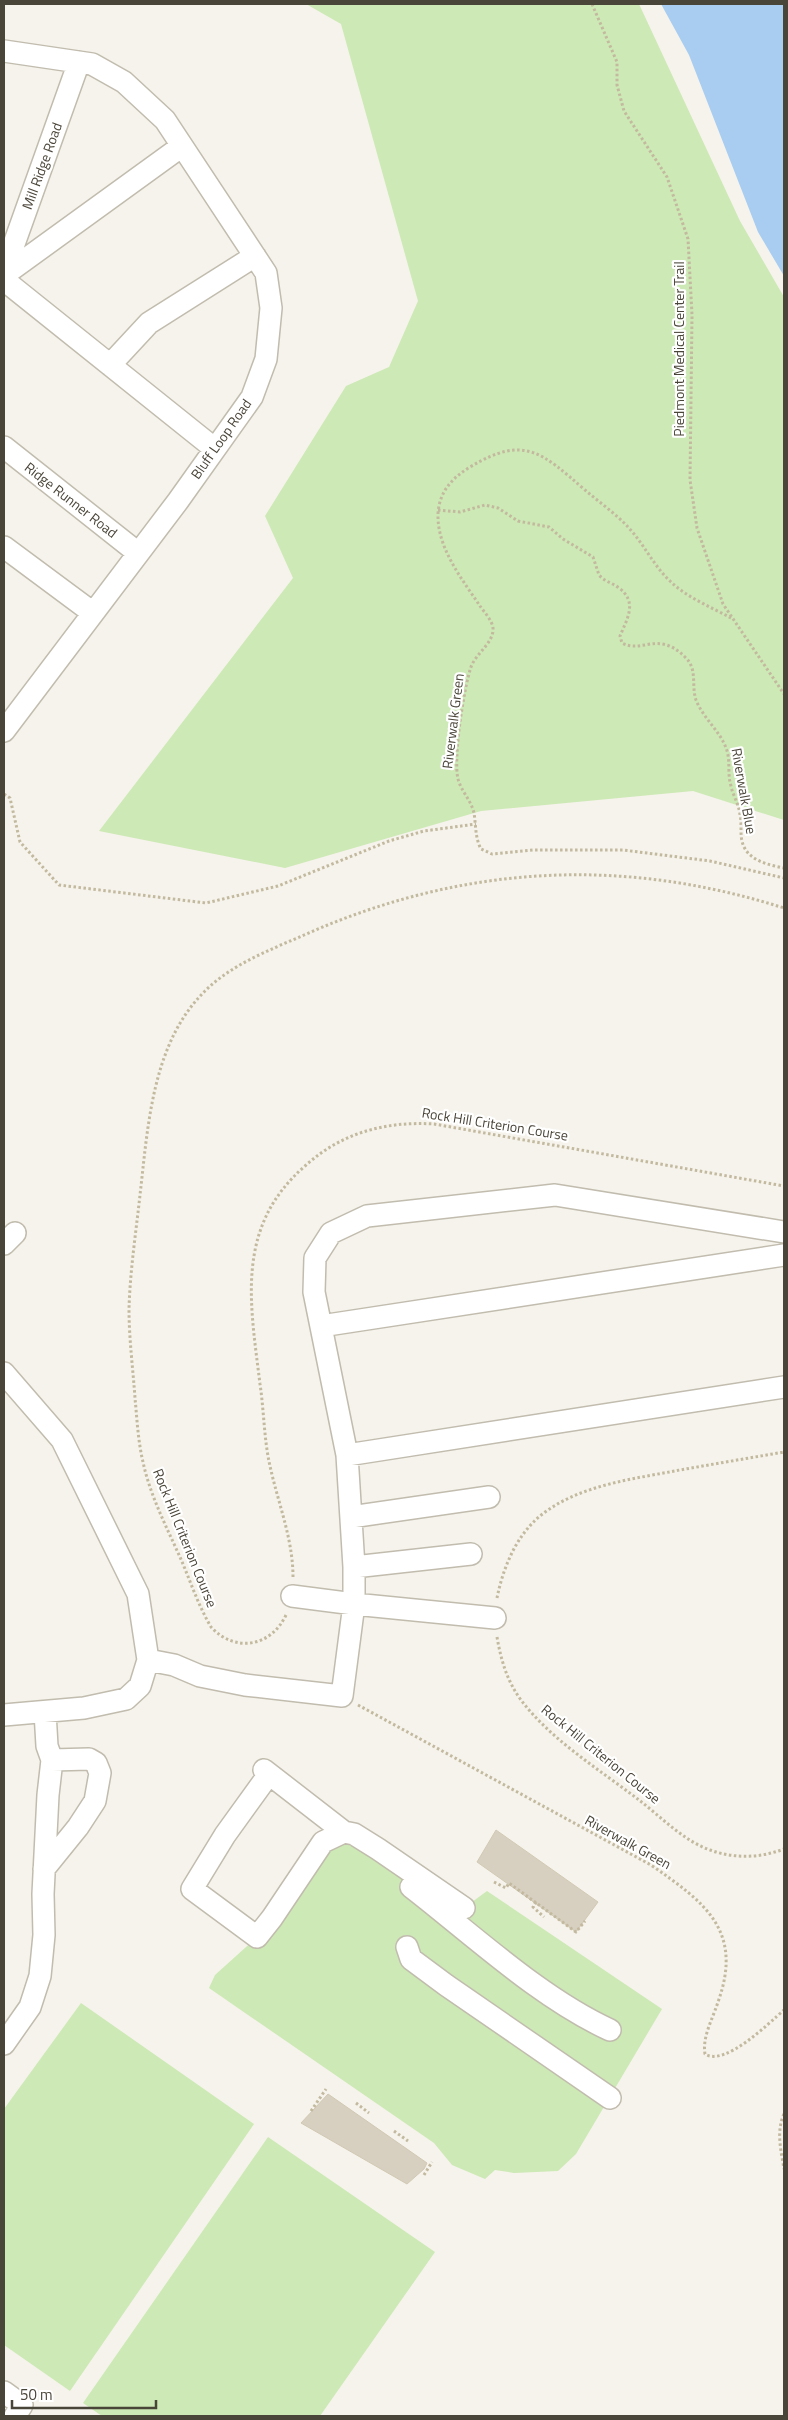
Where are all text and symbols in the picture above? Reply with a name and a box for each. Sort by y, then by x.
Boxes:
street label: Mill Ridge Road [16,119,67,212]
street label: Piedmont Medical Center Trail [668,261,689,437]
street label: Bluff Loop Road [185,394,256,483]
street label: Ridge Runner Road [20,457,122,543]
street label: Riverwalk Green [436,672,469,770]
street label: Riverwalk Blue [727,746,762,836]
street label: Rock Hill Criterion Course [420,1102,570,1145]
street label: Rock Hill Criterion Course [148,1465,223,1610]
street label: Rock Hill Criterion Course [537,1699,665,1808]
street label: Riverwalk Green [581,1809,675,1874]
scale bar [12,2378,156,2410]
text: 50 m [20,2383,53,2406]

